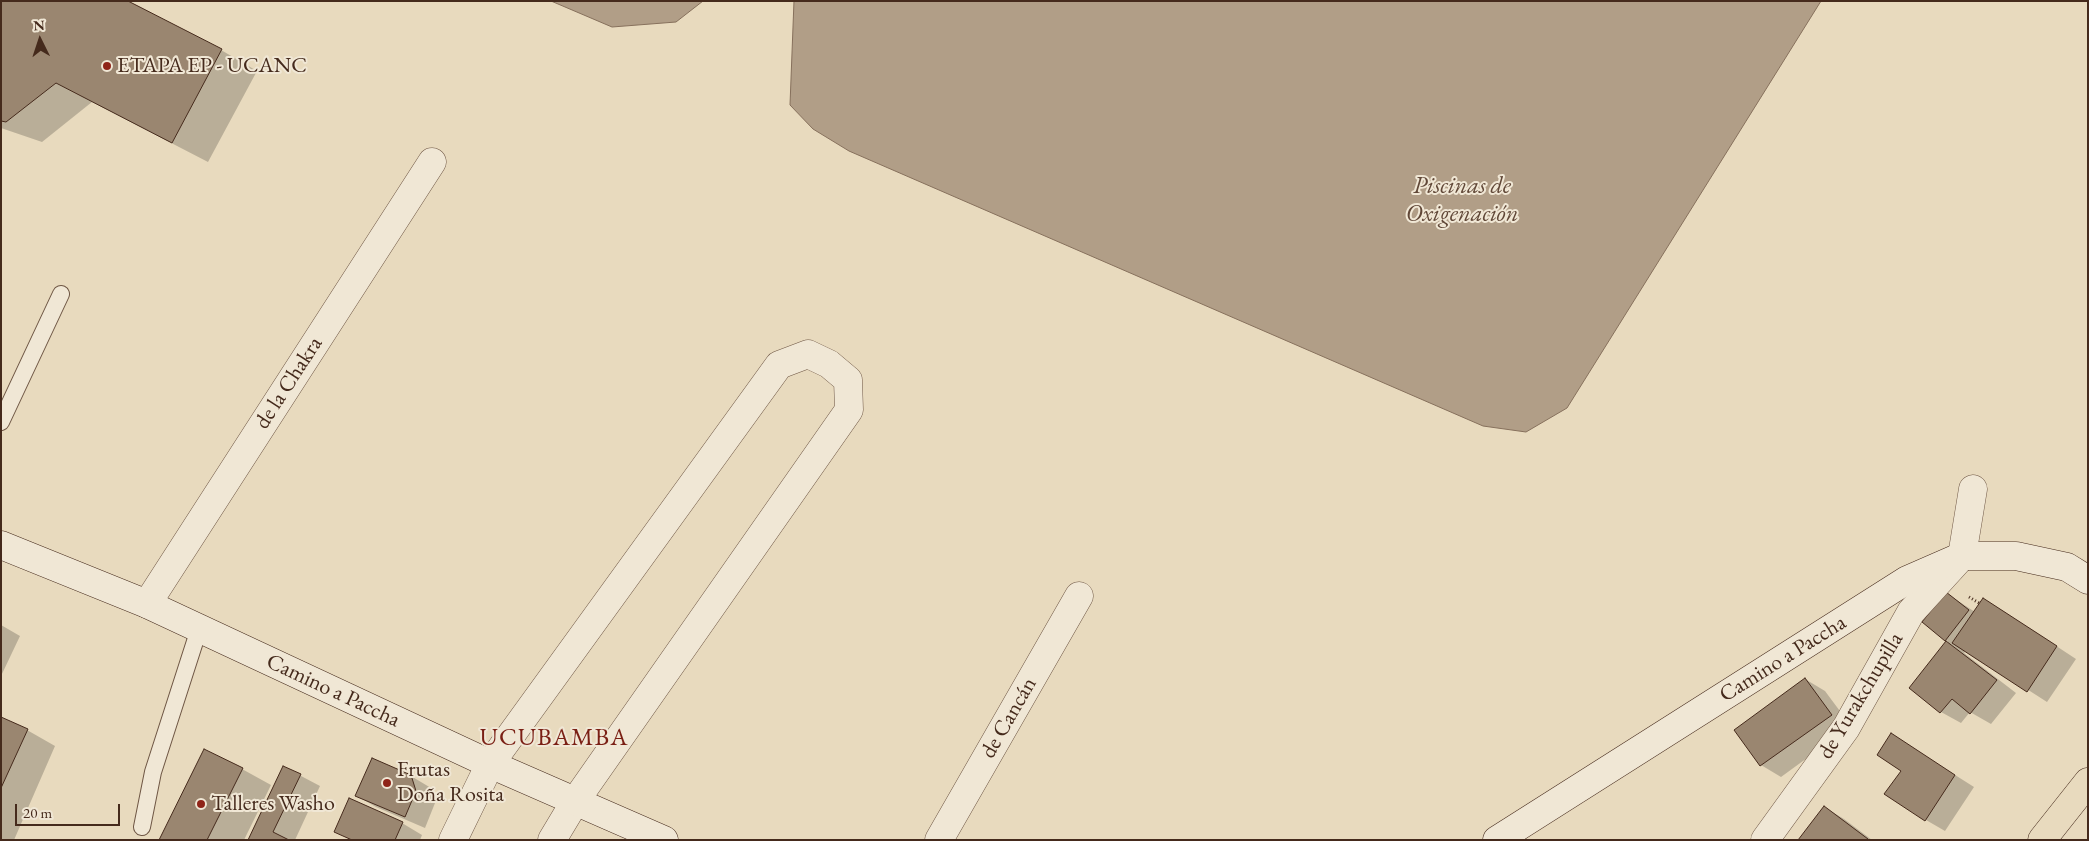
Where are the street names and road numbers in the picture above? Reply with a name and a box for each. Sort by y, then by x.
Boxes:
street label: de la Chakra [249,332,329,434]
street label: Camino a Paccha [1715,610,1851,708]
street label: de Yurakchupilla [1813,628,1909,764]
street label: Camino a Paccha [262,649,404,733]
street label: de Cancán [975,673,1043,763]

